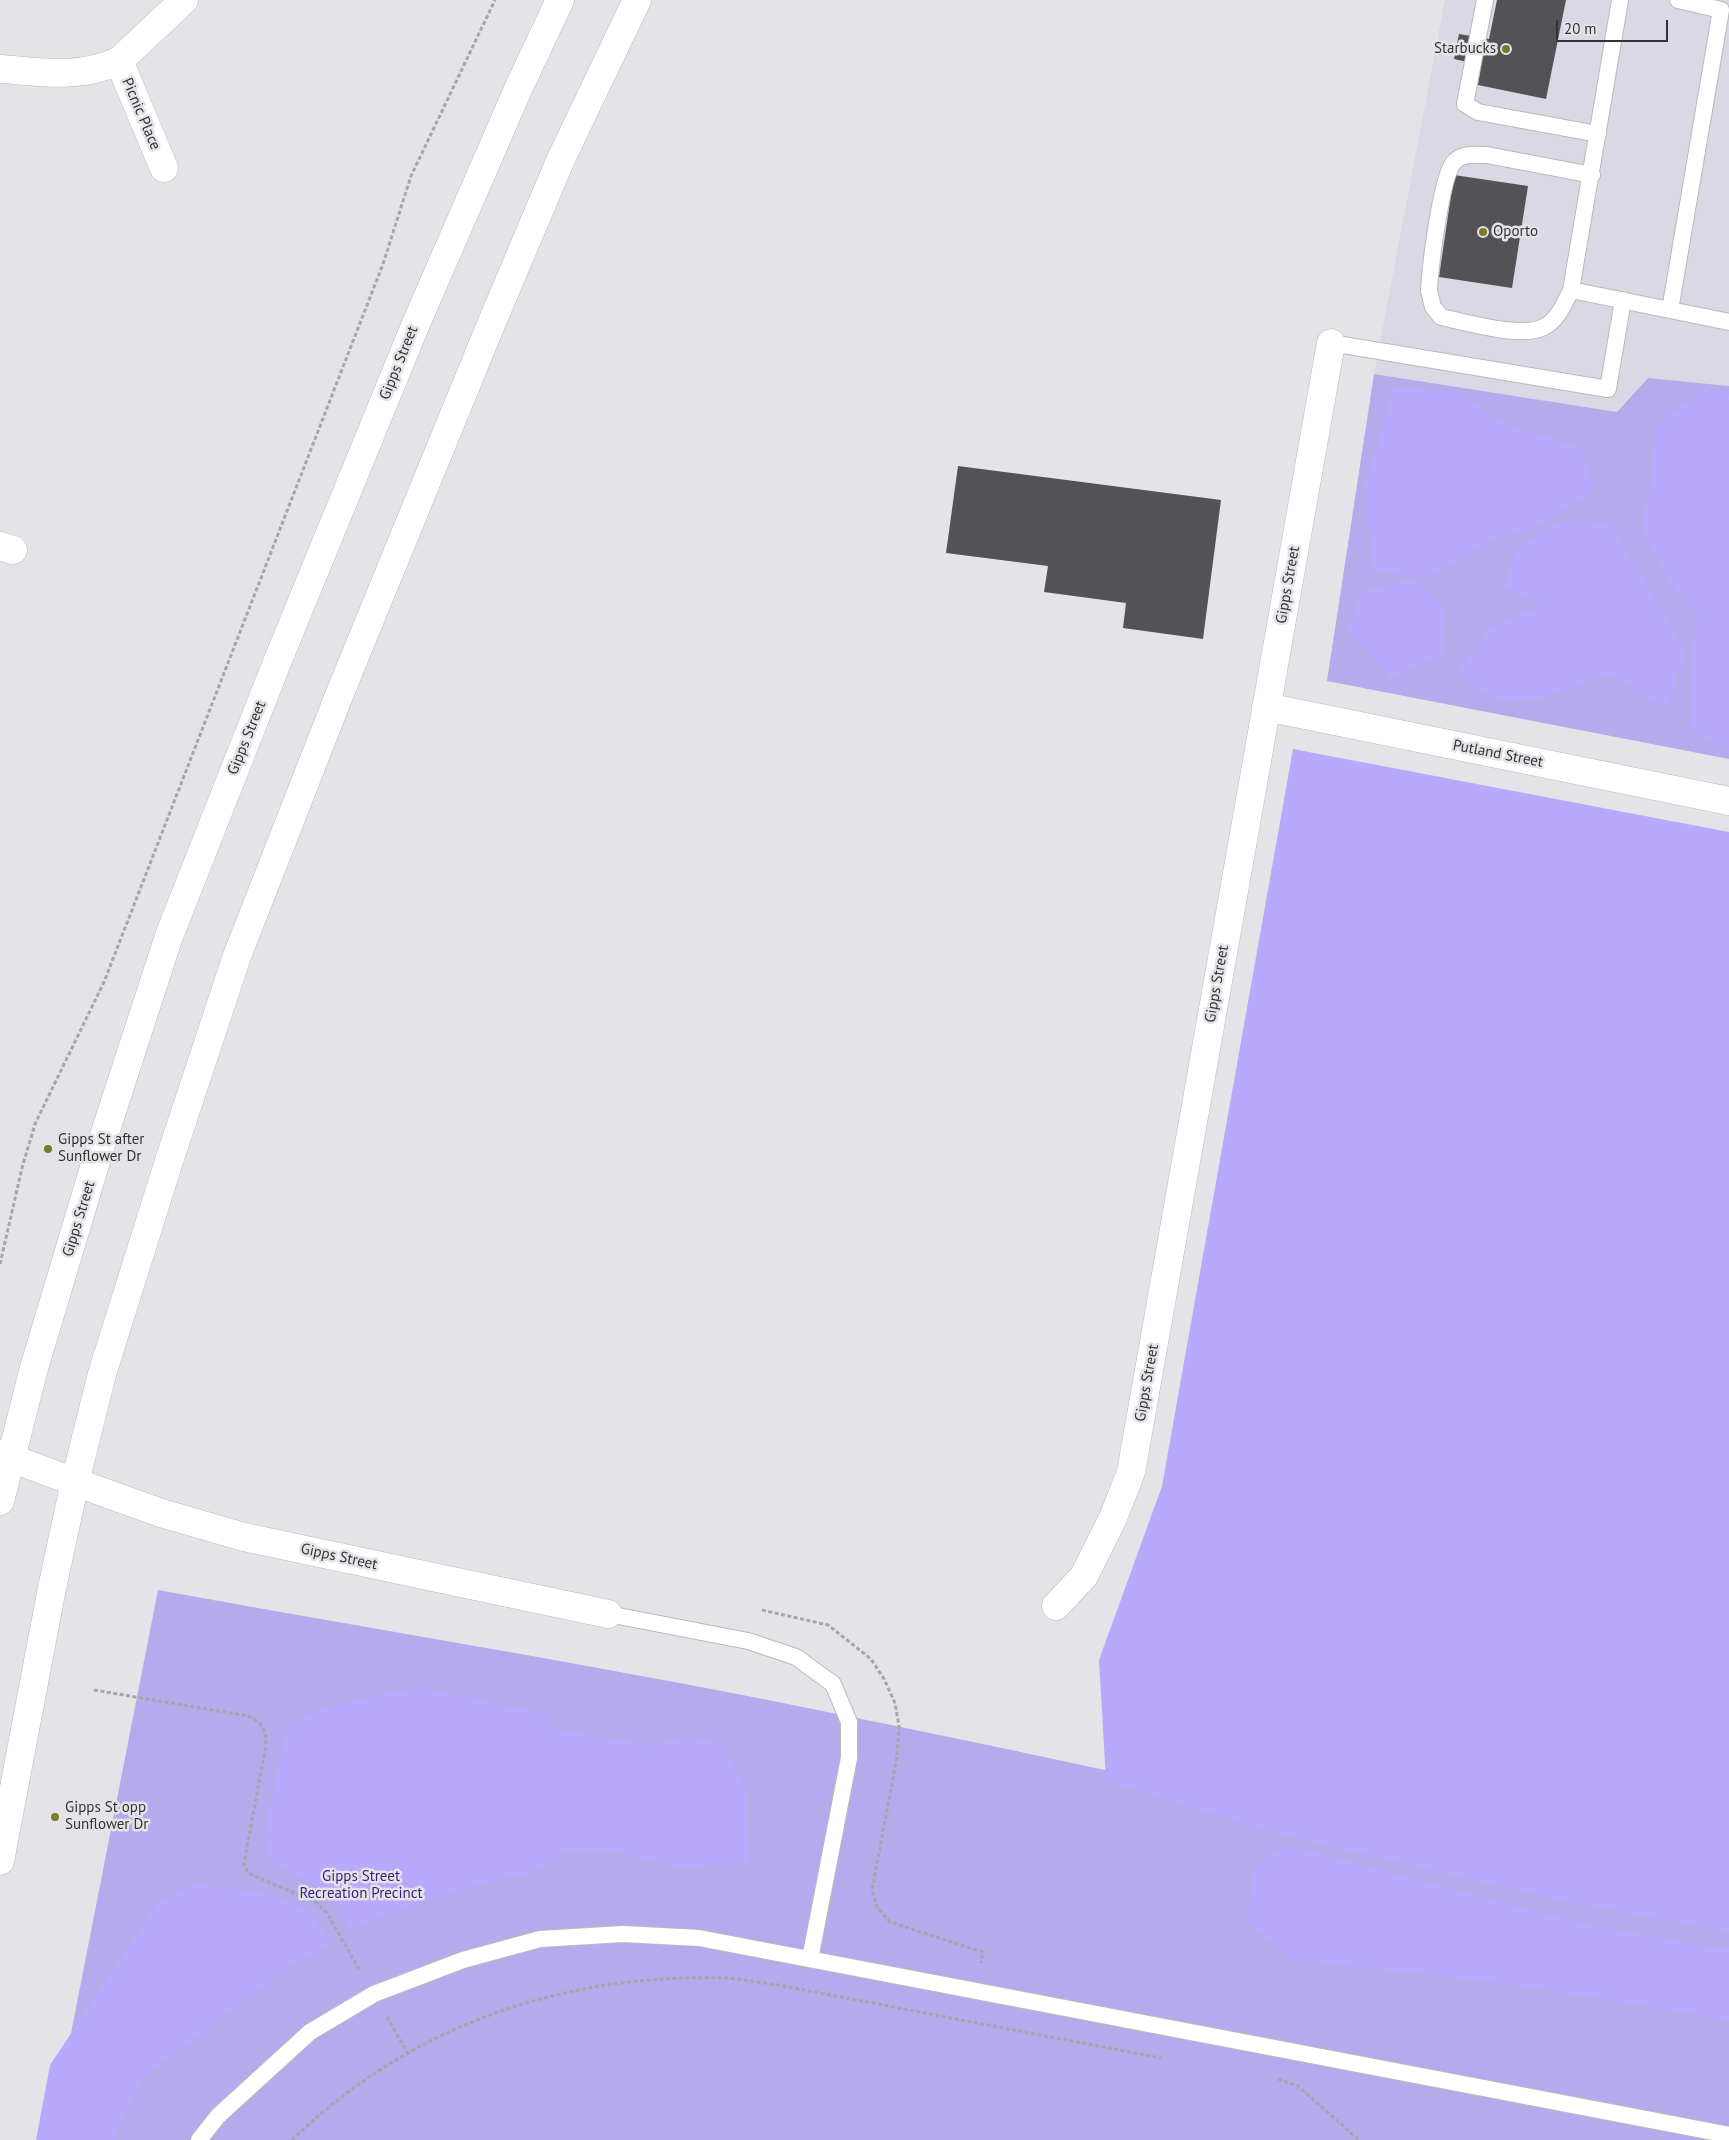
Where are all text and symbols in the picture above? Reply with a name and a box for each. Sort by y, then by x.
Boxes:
scale bar [1559,10,1672,42]
text: 20 m [1564,19,1597,38]
place label: Starbucks [1434,40,1496,58]
marker: Starbucks [1500,43,1512,55]
street label: Picnic Place [118,75,164,153]
place label: Oporto [1493,223,1538,241]
marker: Oporto [1477,226,1489,238]
street label: Gipps Street [376,323,422,403]
street label: Gipps Street [1272,545,1304,625]
street label: Gipps Street [224,698,270,778]
street label: Putland Street [1451,736,1545,772]
street label: Gipps Street [1201,944,1233,1024]
place label: Gipps St after Sunflower Dr [58,1131,144,1166]
marker: Gipps St after Sunflower Dr [42,1143,54,1155]
street label: Gipps Street [59,1179,99,1259]
street label: Gipps Street [1131,1343,1163,1423]
street label: Gipps Street [299,1540,379,1574]
place label: Gipps St opp Sunflower Dr [65,1799,148,1834]
marker: Gipps St opp Sunflower Dr [49,1811,61,1823]
park label: Gipps Street Recreation Precinct [299,1868,423,1903]

